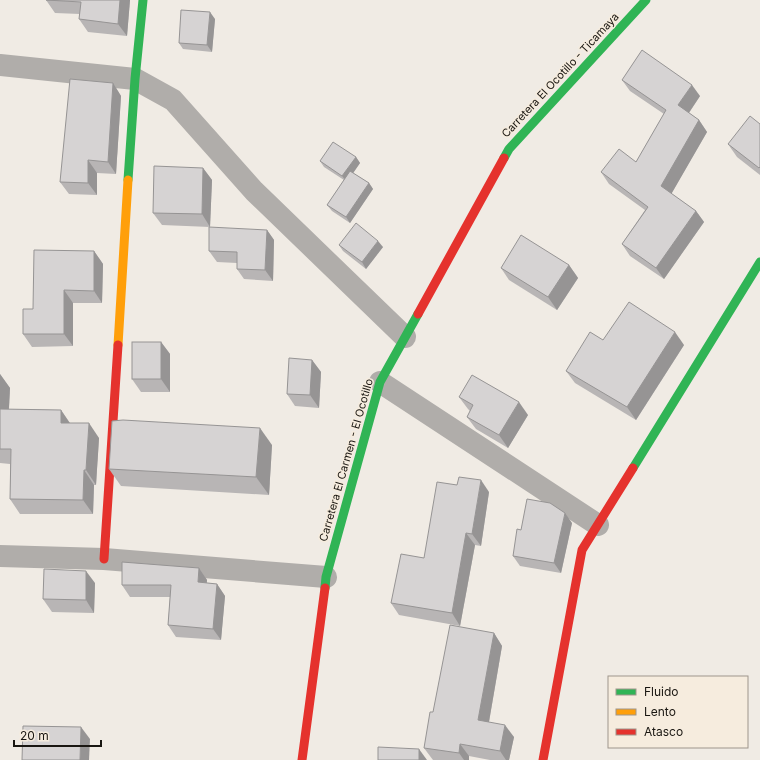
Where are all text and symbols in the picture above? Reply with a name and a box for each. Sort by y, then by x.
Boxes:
street label: Carretera El Ocotillo - Ticamaya [498,10,622,140]
street label: Carretera El Carmen - El Ocotillo [316,377,376,543]
legend [608,676,748,748]
text: Fluido [644,684,679,699]
text: Lento [644,704,676,719]
scale bar [14,722,101,748]
text: Atasco [644,724,683,739]
text: 20 m [20,728,49,743]

